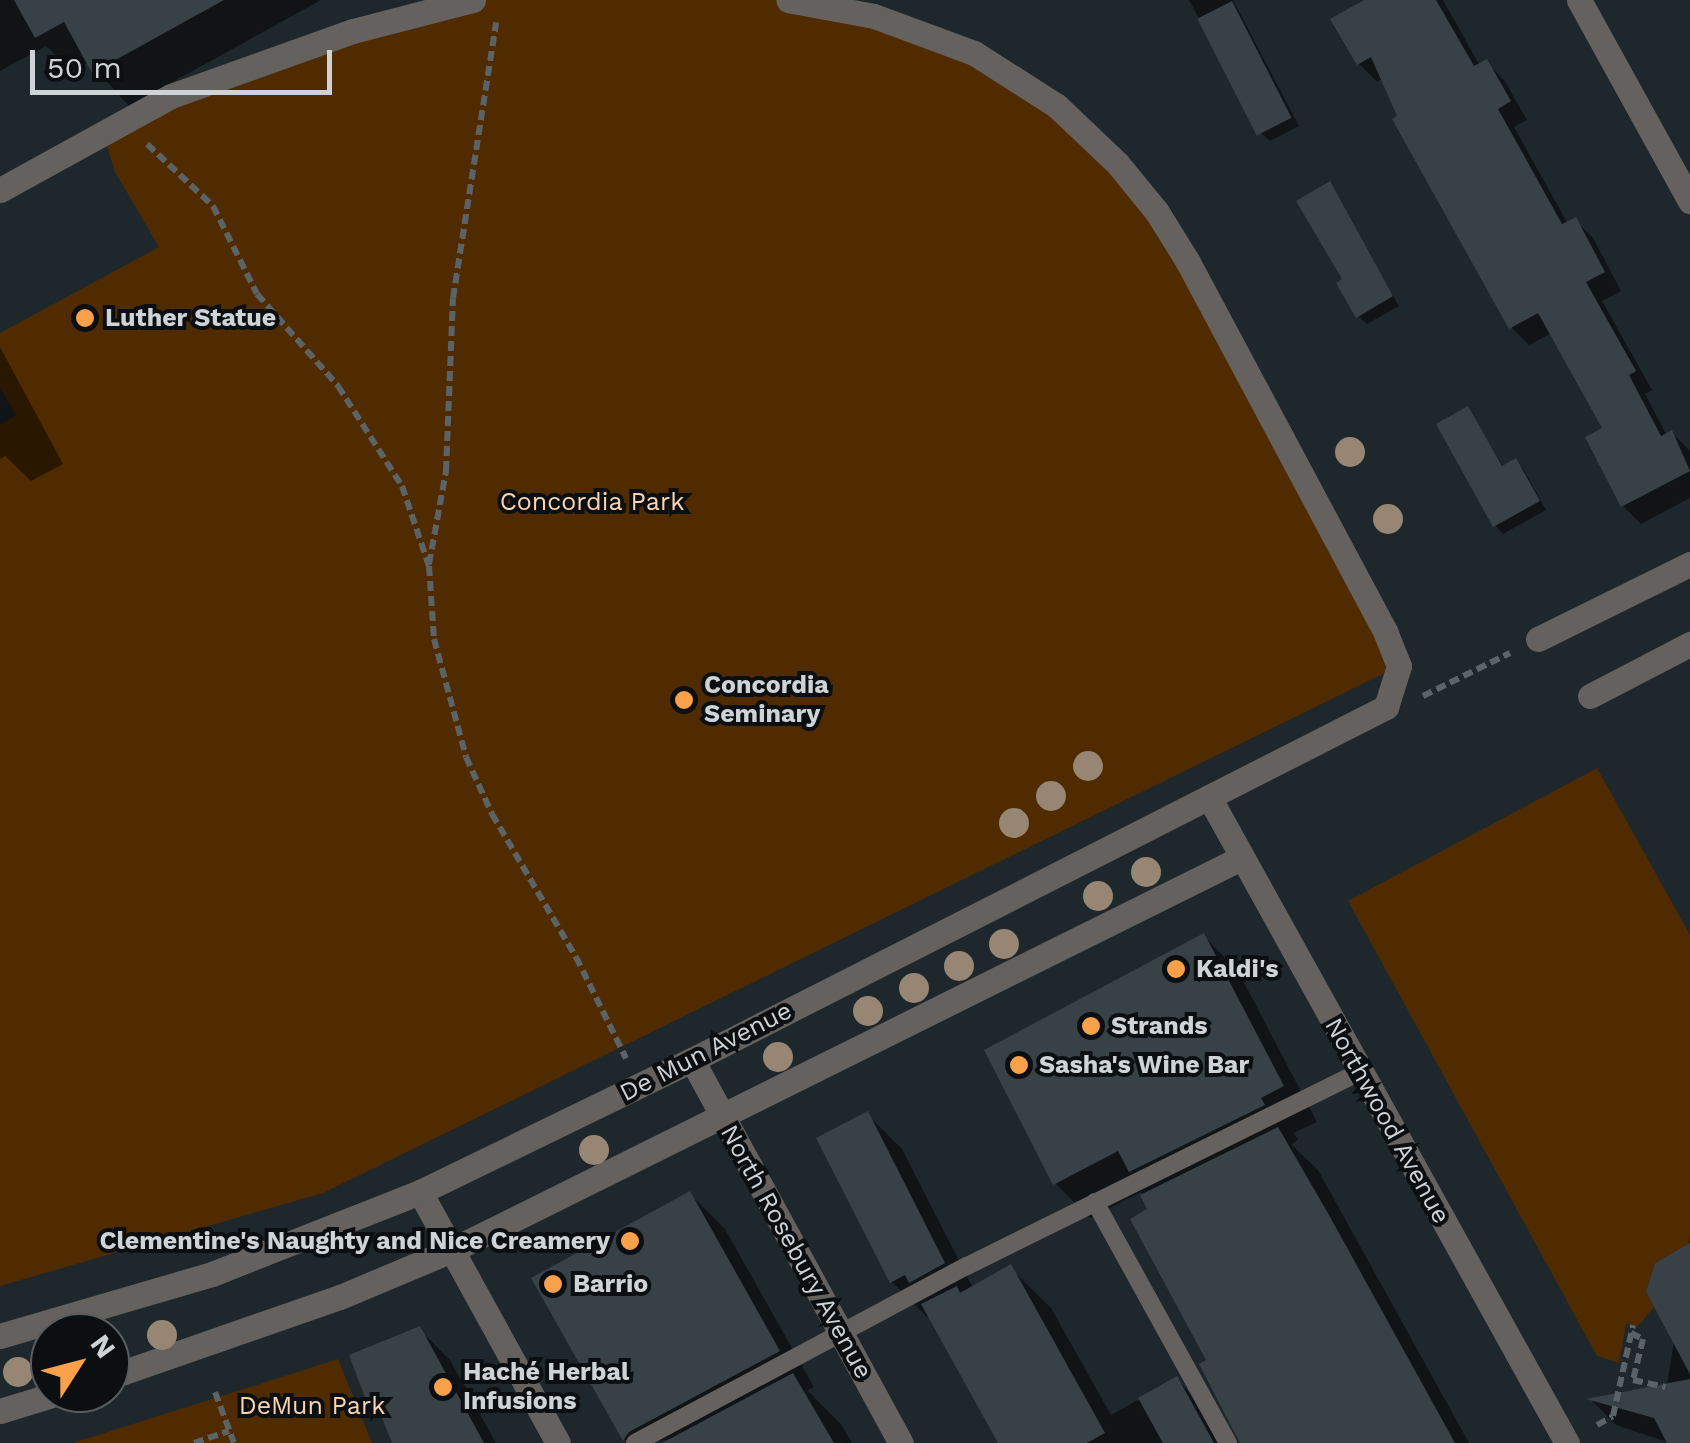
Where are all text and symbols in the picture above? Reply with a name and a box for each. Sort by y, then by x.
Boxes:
scale bar [35,30,338,92]
text: 50 m [47,50,122,85]
place label: Luther Statue [105,303,277,333]
marker: Luther Statue [74,307,96,329]
park label: Concordia Park [499,487,685,517]
place label: Concordia Seminary [704,671,829,730]
marker: Concordia Seminary [673,689,695,711]
place label: Kaldi's [1196,954,1279,984]
marker: Kaldi's [1165,958,1187,980]
street label: De Mun Avenue [615,996,797,1108]
place label: Strands [1111,1011,1208,1041]
street label: Northwood Avenue [1318,1013,1456,1229]
marker: Strands [1080,1015,1102,1037]
place label: Sasha's Wine Bar [1039,1050,1250,1080]
marker: Sasha's Wine Bar [1008,1054,1030,1076]
street label: North Rosebury Avenue [713,1119,879,1385]
place label: Clementine's Naughty and Nice Creamery [99,1226,610,1256]
marker: Clementine's Naughty and Nice Creamery [619,1230,641,1252]
place label: Barrio [573,1269,648,1299]
marker: Barrio [542,1273,564,1295]
north arrow [30,1313,130,1413]
text: N [84,1328,123,1364]
place label: Haché Herbal Infusions [463,1358,629,1417]
marker: Haché Herbal Infusions [432,1376,454,1398]
park label: DeMun Park [239,1391,385,1421]

